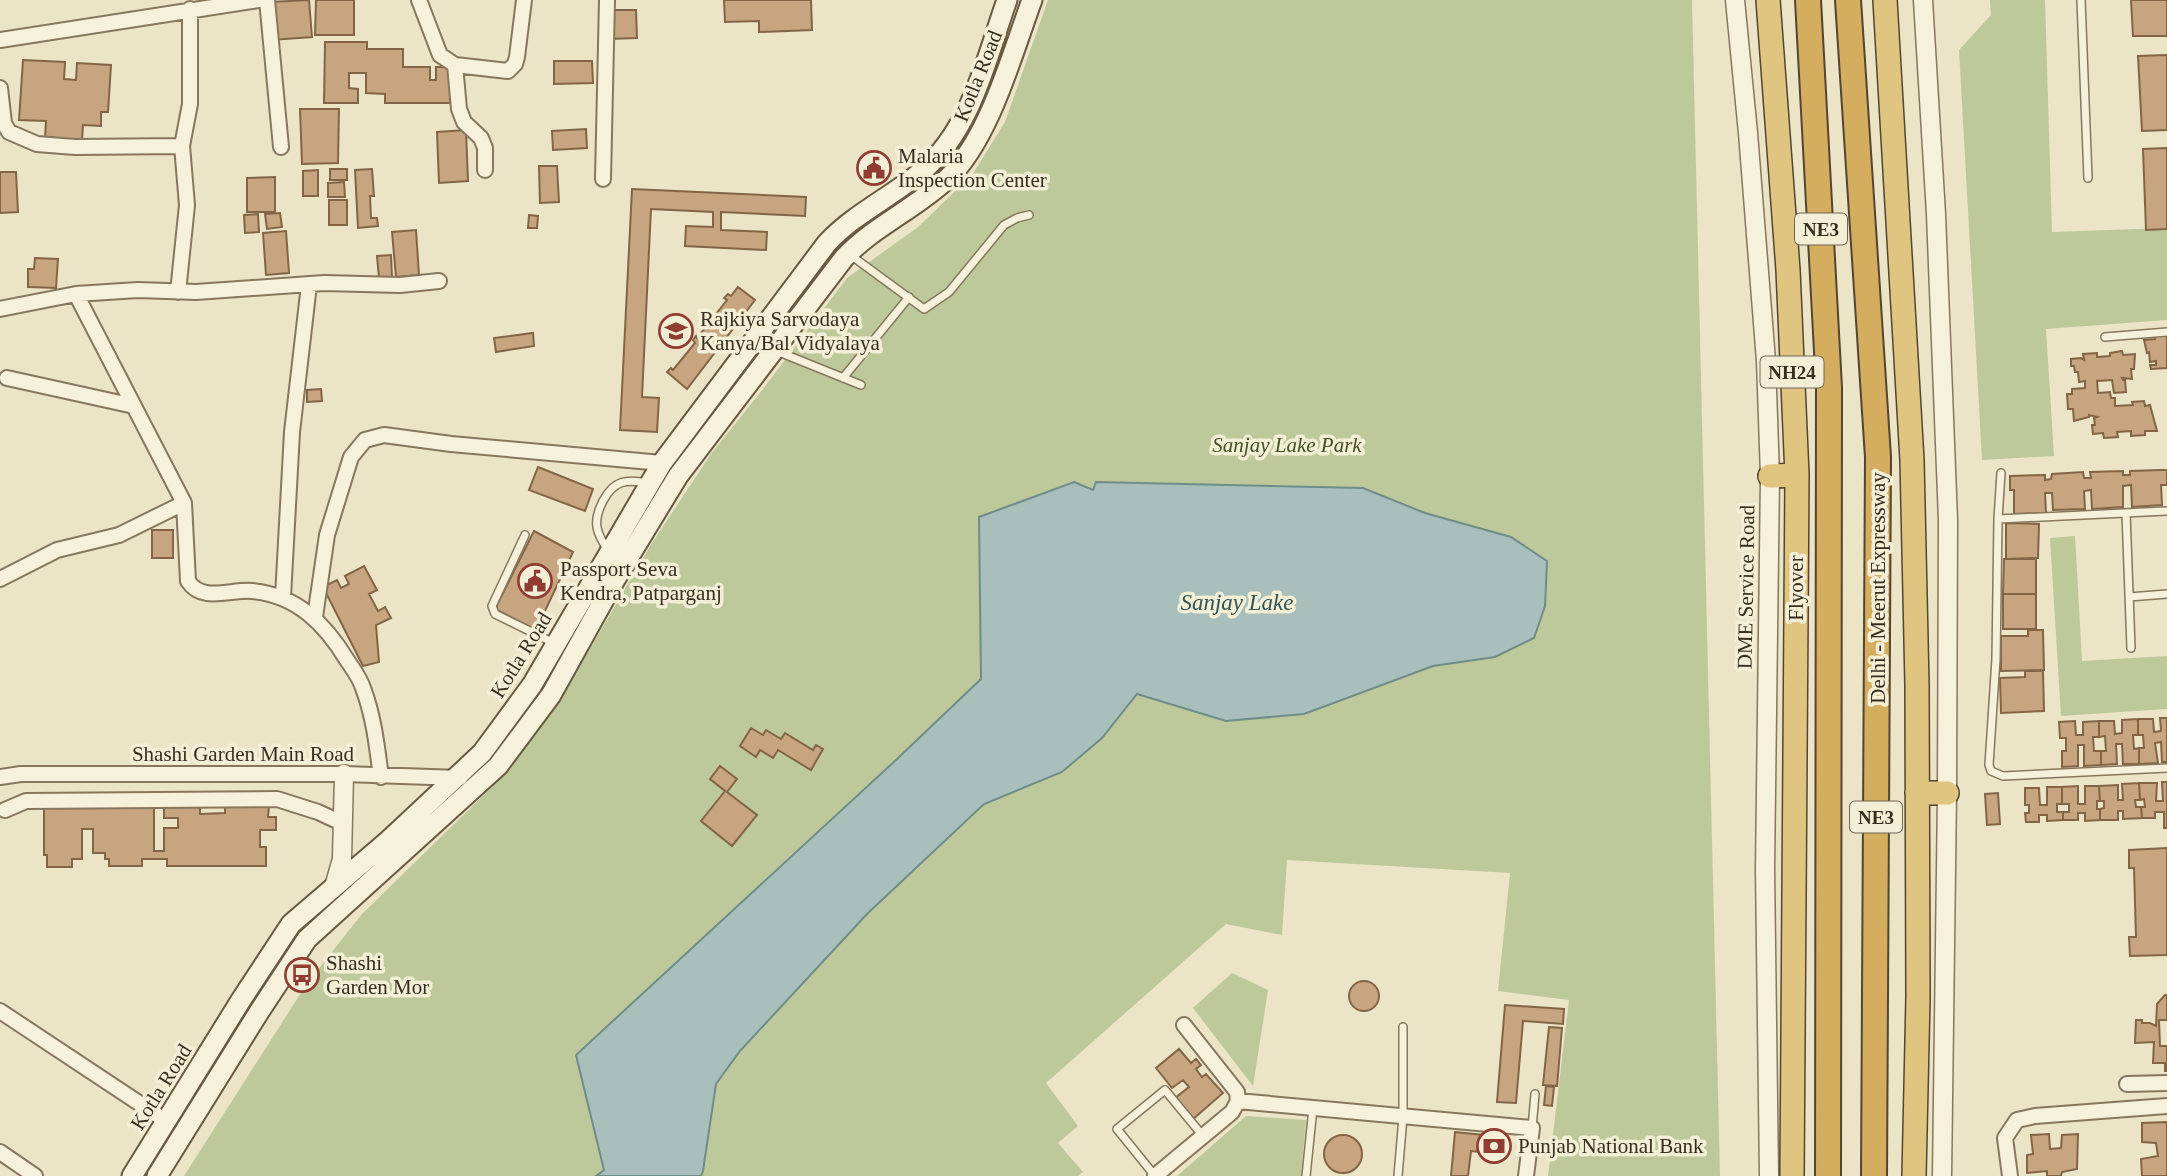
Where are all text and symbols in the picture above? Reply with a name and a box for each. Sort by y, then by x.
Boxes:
street label: Kotla Road [949,26,1007,125]
place label: Malaria Inspection Center [898,144,1047,192]
public building icon: Malaria Inspection Center [855,149,893,187]
road number: NE3 [1795,214,1847,244]
place label: Rajkiya Sarvodaya Kanya/Bal Vidyalaya [700,307,880,355]
school or university icon: Rajkiya Sarvodaya Kanya/Bal Vidyalaya [657,312,695,350]
road number: NH24 [1760,356,1824,388]
park label: Sanjay Lake Park [1212,433,1362,457]
street label: Delhi - Meerut Expressway [1866,472,1890,704]
street label: DME Service Road [1733,504,1759,669]
street label: Flyover [1784,555,1808,621]
place label: Passport Seva Kendra, Patparganj [560,557,722,605]
public building icon: Passport Seva Kendra, Patparganj [516,562,554,600]
water label: Sanjay Lake [1180,590,1294,615]
street label: Kotla Road [485,607,557,702]
street label: Shashi Garden Main Road [132,742,355,766]
road number: NE3 [1850,802,1902,832]
place label: Shashi Garden Mor [326,951,429,999]
bus stop icon: Shashi Garden Mor [283,956,321,994]
street label: Kotla Road [125,1039,197,1134]
bank icon: Punjab National Bank [1475,1127,1513,1165]
place label: Punjab National Bank [1518,1134,1704,1158]

